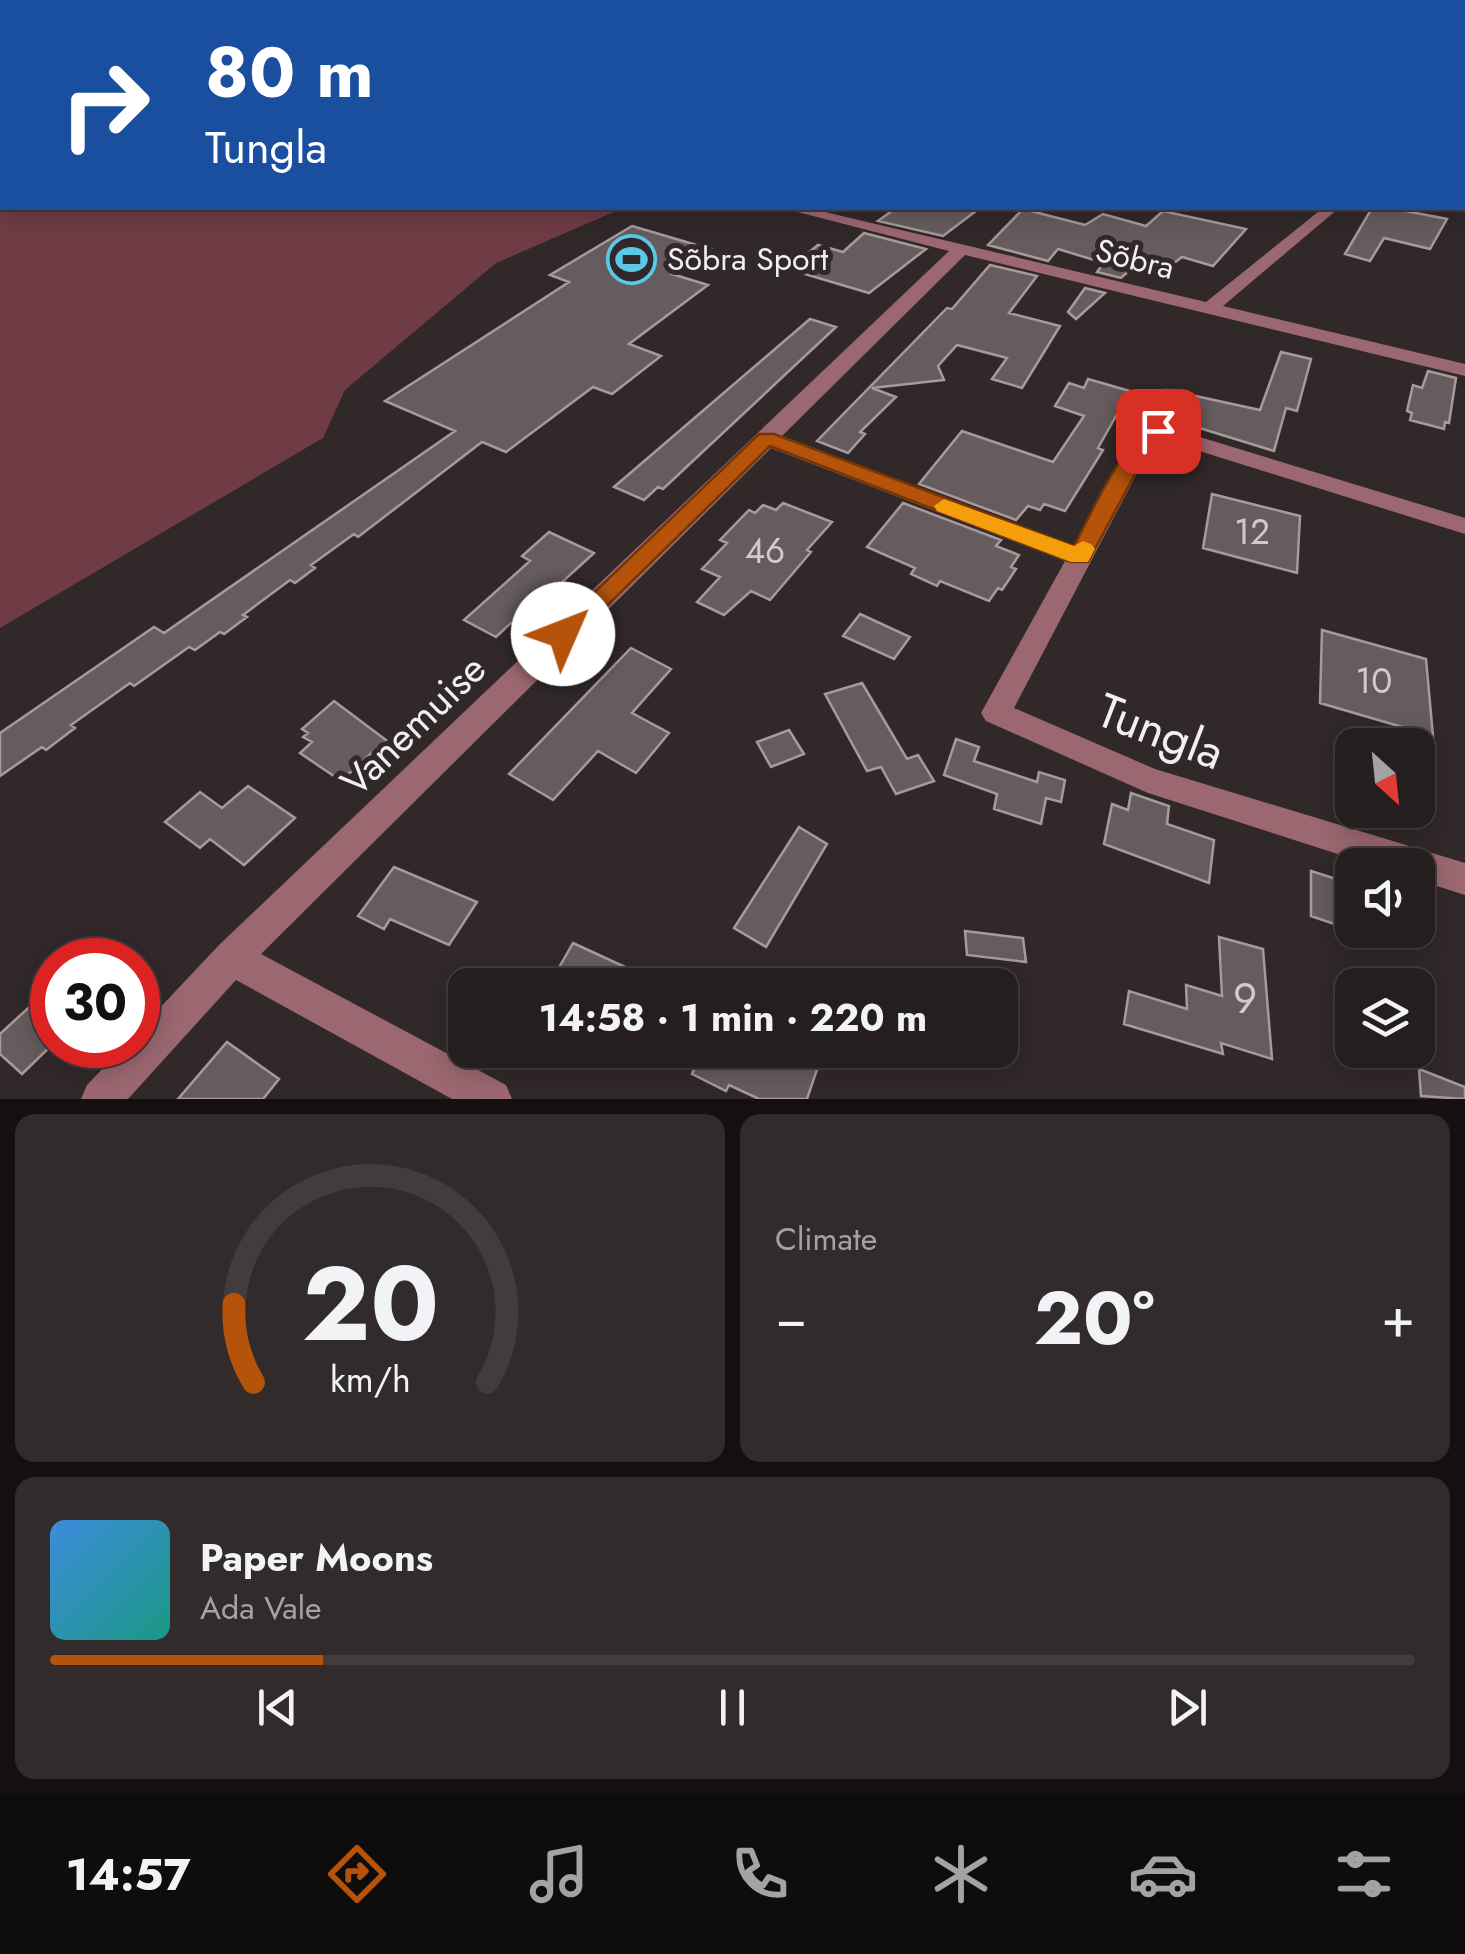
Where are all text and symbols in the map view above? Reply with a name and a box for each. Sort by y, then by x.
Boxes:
text: 80 m [205,22,374,123]
icon: right [40,40,170,170]
text: Tungla [205,115,327,180]
street label: Sõbra [1091,227,1179,291]
sports icon: Sõbra Sport [606,233,658,285]
place label: Sõbra Sport [667,236,828,282]
pin [1116,389,1201,474]
icon: arrive [1131,404,1186,459]
house number: 12 [1234,507,1270,557]
house number: 46 [745,526,785,576]
position arrow [511,582,615,686]
street label: Vanemuise [327,641,499,809]
house number: 10 [1356,656,1392,706]
street label: Tungla [1088,676,1234,787]
north arrow [1335,728,1435,828]
map controls [1335,728,1435,1068]
button: sound [1335,848,1435,948]
speed limit sign: 30 [30,938,160,1068]
house number: 9 [1233,968,1257,1029]
button: layers [1335,968,1435,1068]
text: 14:58 · 1 min · 220 m [539,990,927,1045]
text: Climate [775,1216,877,1262]
text: 20 [301,1229,439,1379]
text: 20° [1034,1264,1155,1372]
text: − [775,1278,807,1358]
text: + [1381,1278,1415,1358]
text: km/h [330,1354,410,1405]
text: Paper Moons [200,1530,433,1585]
text: Ada Vale [200,1585,322,1631]
icon: previous [250,1680,305,1735]
icon: pause [705,1680,760,1735]
icon: next [1160,1680,1215,1735]
icon: directions [322,1839,392,1909]
icon: music [524,1839,594,1909]
icon: phone [725,1839,795,1909]
icon: climate [926,1839,996,1909]
icon: car [1128,1839,1198,1909]
icon: filters [1329,1839,1399,1909]
text: 14:57 [66,1842,191,1907]

